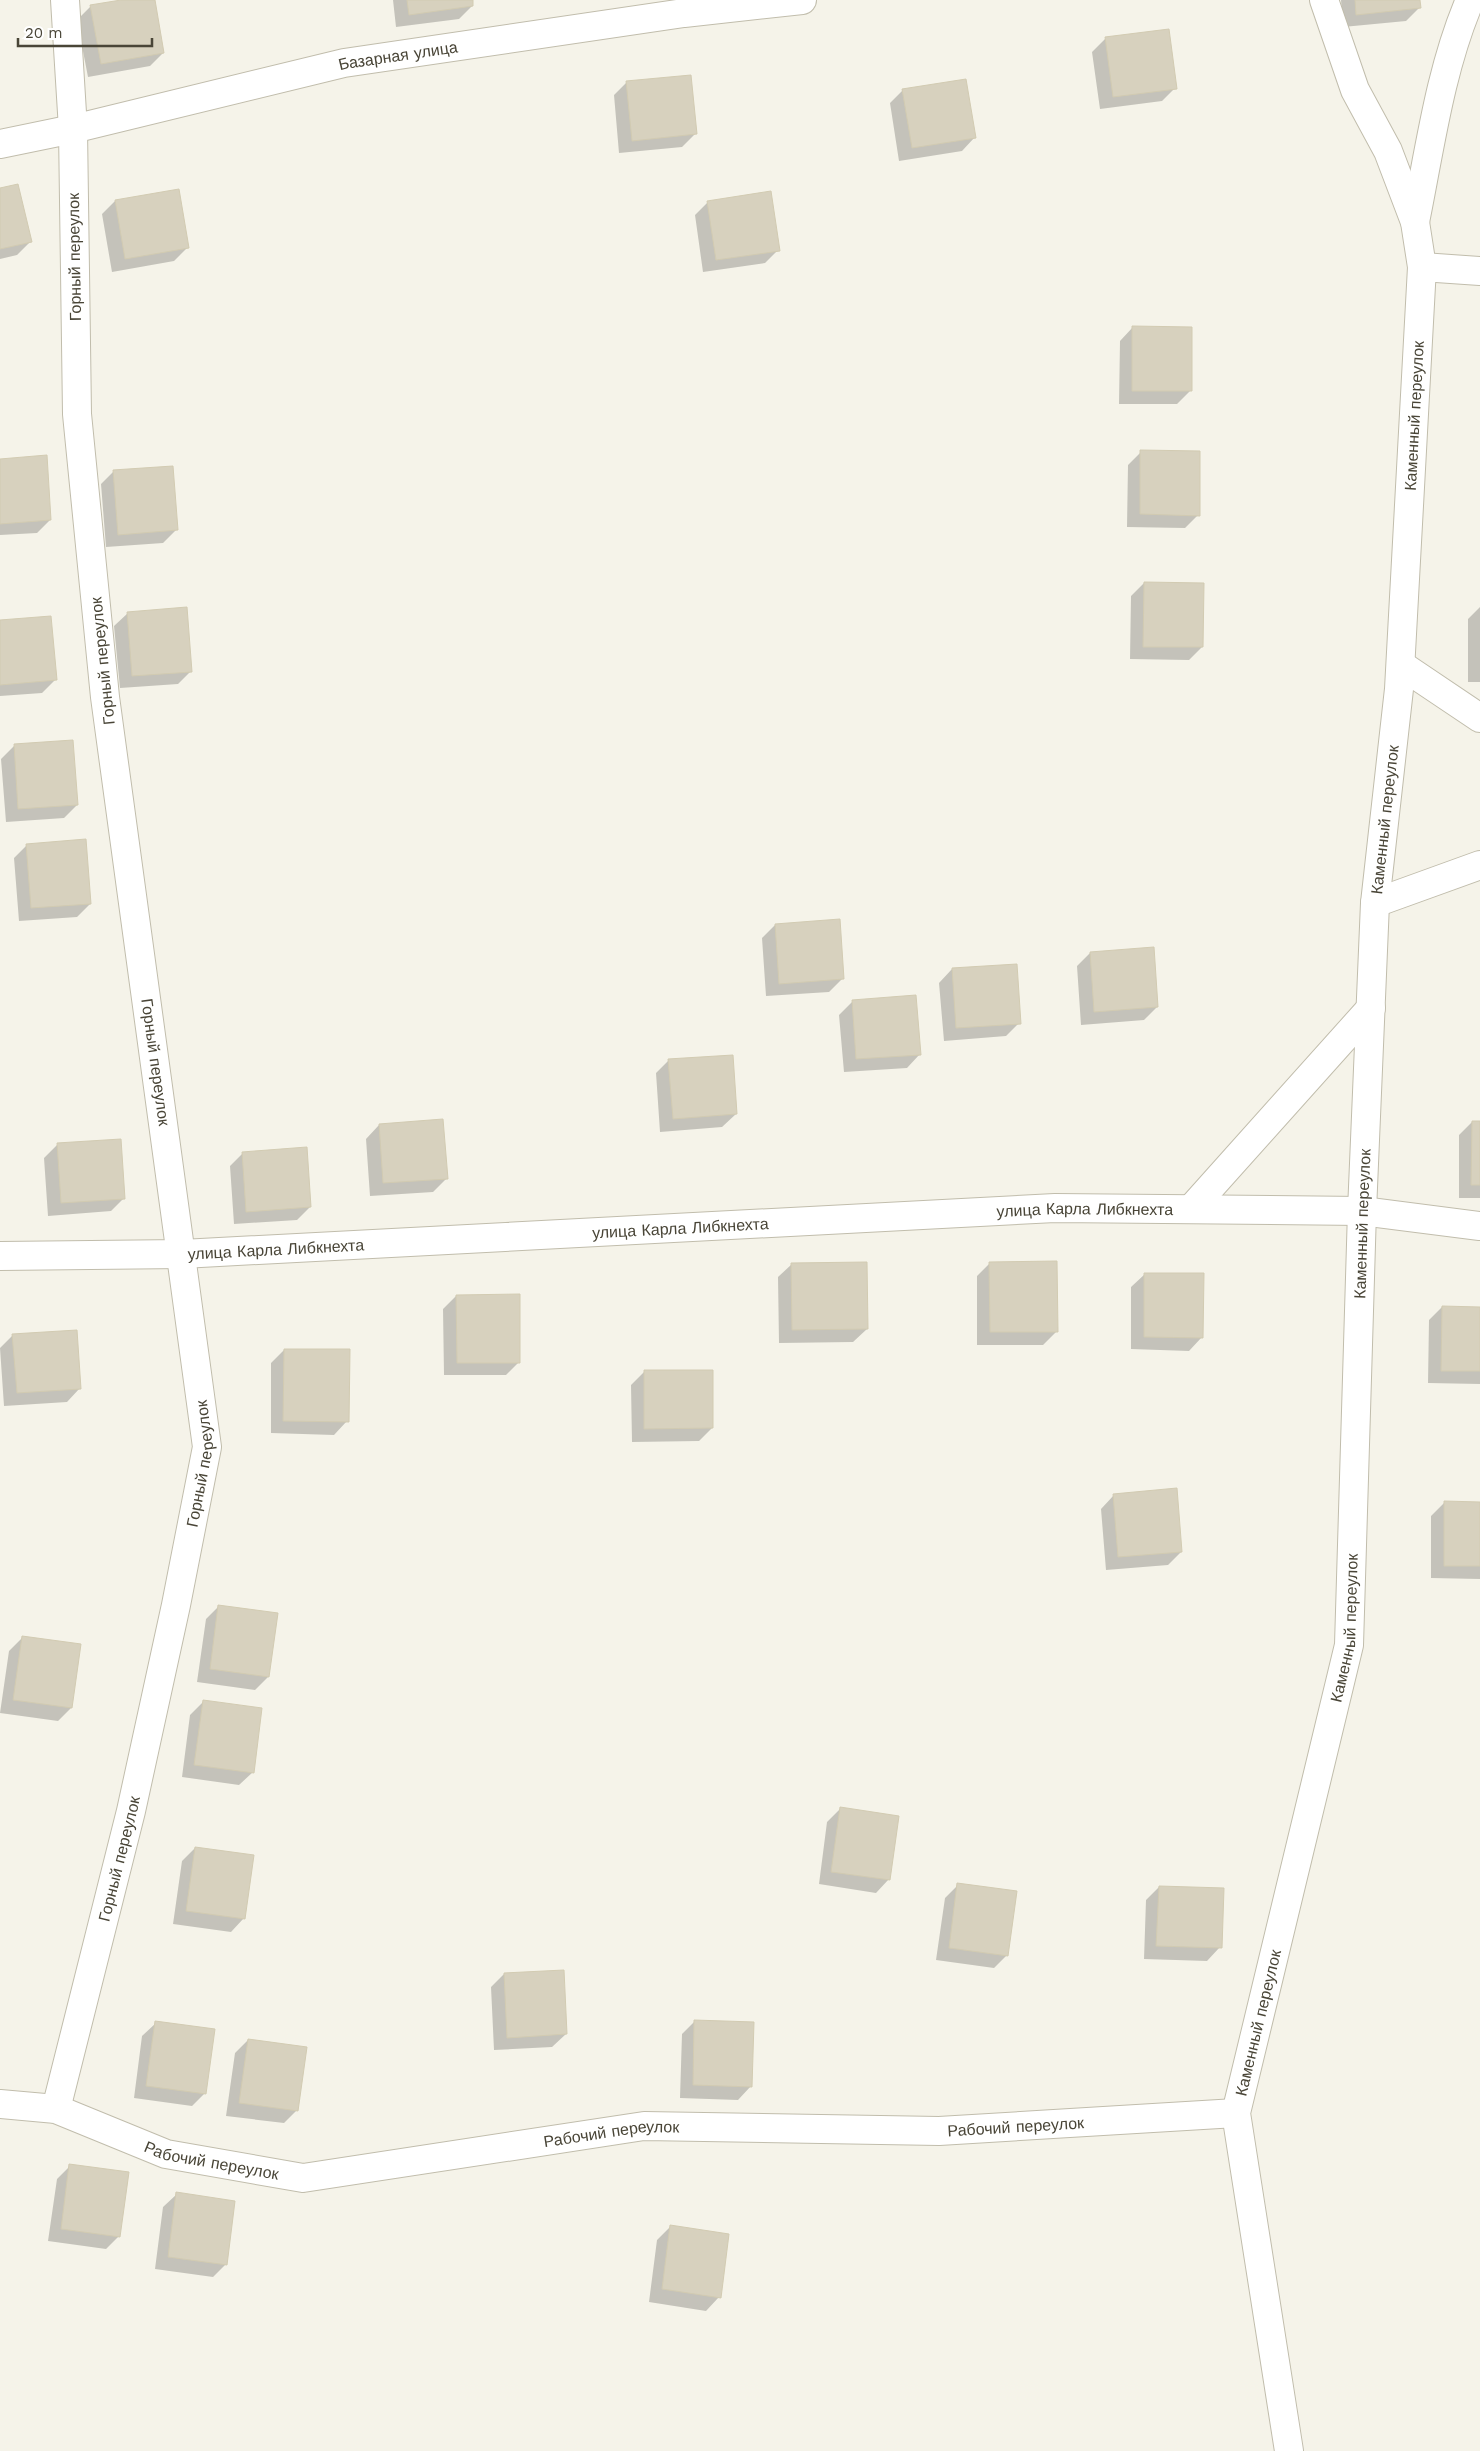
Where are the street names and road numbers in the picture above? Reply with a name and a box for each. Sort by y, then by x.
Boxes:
street label: Базарная улица [336,37,459,74]
street label: Горный переулок [64,192,85,321]
street label: Каменный переулок [1401,339,1428,491]
street label: Горный переулок [86,595,119,726]
street label: Каменный переулок [1367,743,1403,895]
street label: Горный переулок [137,997,174,1128]
street label: Каменный переулок [1350,1147,1375,1299]
street label: улица Карла Либкнехта [996,1199,1173,1221]
street label: улица Карла Либкнехта [592,1214,769,1242]
street label: улица Карла Либкнехта [187,1235,365,1264]
street label: Горный переулок [182,1398,217,1529]
street label: Каменный переулок [1327,1552,1362,1704]
street label: Горный переулок [95,1794,144,1924]
street label: Каменный переулок [1231,1947,1285,2098]
street label: Рабочий переулок [947,2113,1086,2140]
street label: Рабочий переулок [542,2117,680,2151]
street label: Рабочий переулок [141,2137,281,2184]

